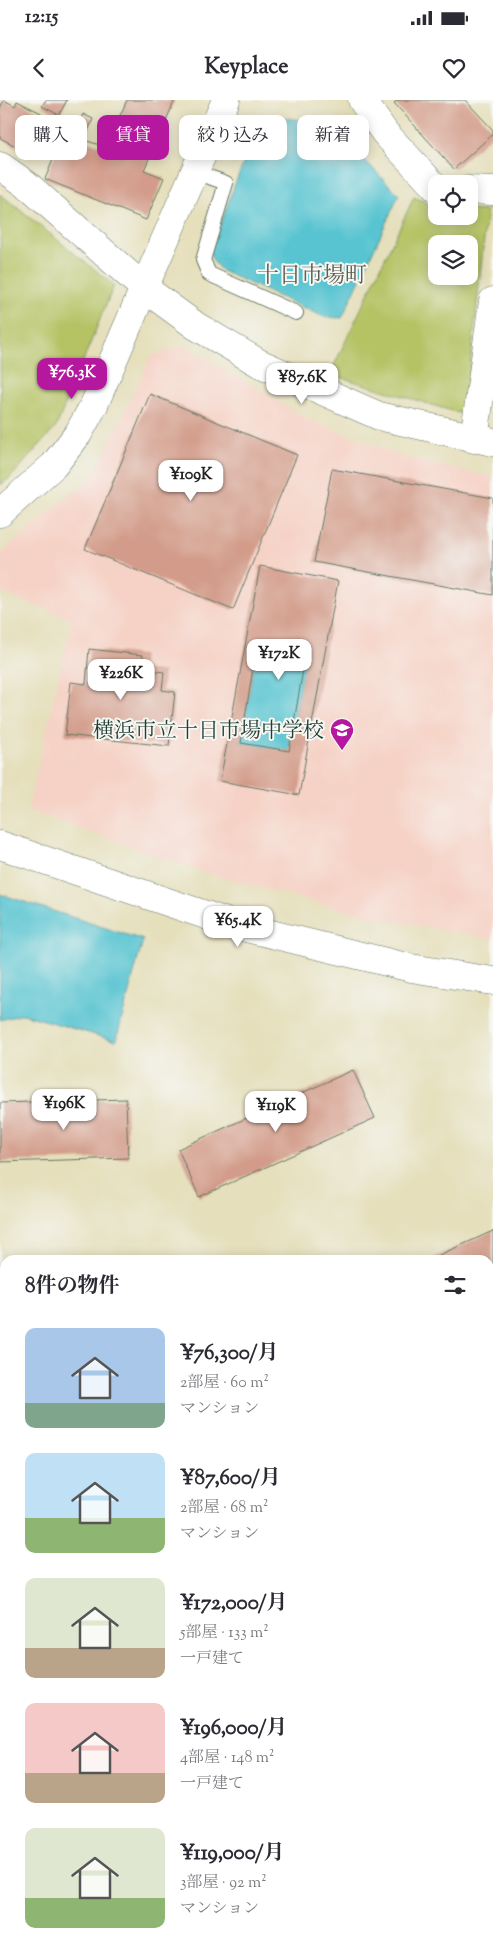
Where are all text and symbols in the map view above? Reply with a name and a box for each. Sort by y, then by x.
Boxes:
text: 12:15 [25,4,58,31]
text: Keyplace [204,52,289,84]
icon: back [25,54,53,82]
icon: heart [440,54,468,82]
chip: 購入 [15,115,87,160]
chip: 賃貸 [97,115,169,160]
chip: 絞り込み [179,115,287,160]
chip: 新着 [297,115,369,160]
map controls [428,175,478,285]
button: locate [428,175,478,225]
button: layers [428,235,478,285]
district label: 十日市場町 [257,261,367,293]
pin: ¥76.3K [31,358,113,400]
text: ¥76.3K [48,362,96,385]
pin: ¥87.6K [261,362,343,405]
text: ¥87.6K [277,367,327,390]
pin: ¥109K [156,460,226,502]
text: ¥109K [169,464,213,487]
pin: ¥172K [244,638,314,681]
text: ¥172K [258,643,300,666]
pin: ¥226K [86,658,156,701]
text: ¥226K [99,663,143,686]
place label: 横浜市立十日市場中学校 [93,717,324,747]
school or university icon: 横浜市立十日市場中学校 [329,717,355,751]
pin: ¥65.4K [197,906,279,948]
text: ¥65.4K [214,910,262,933]
pin: ¥196K [29,1088,99,1131]
pin: ¥119K [241,1090,311,1133]
text: ¥196K [43,1093,85,1116]
text: ¥119K [256,1095,296,1118]
icon: filters [441,1271,469,1299]
text: 8件の物件 [25,1272,120,1302]
text: ¥76,300/月 [180,1339,279,1369]
icon: home [65,1348,125,1408]
text: 2部屋 · 60 m² [180,1372,269,1395]
text: マンション [180,1398,259,1421]
text: ¥87,600/月 [180,1464,281,1494]
icon: home [65,1473,125,1533]
text: 2部屋 · 68 m² [180,1497,268,1520]
text: マンション [180,1523,259,1546]
text: ¥172,000/月 [180,1589,287,1619]
icon: home [65,1598,125,1658]
text: 5部屋 · 133 m² [180,1622,269,1645]
text: 一戸建て [180,1648,244,1671]
text: ¥196,000/月 [180,1714,287,1744]
icon: home [65,1723,125,1783]
text: 4部屋 · 148 m² [180,1747,274,1770]
text: 一戸建て [180,1773,244,1796]
text: ¥119,000/月 [180,1839,284,1869]
icon: home [65,1848,125,1908]
text: 3部屋 · 92 m² [180,1872,267,1895]
text: マンション [180,1898,259,1921]

